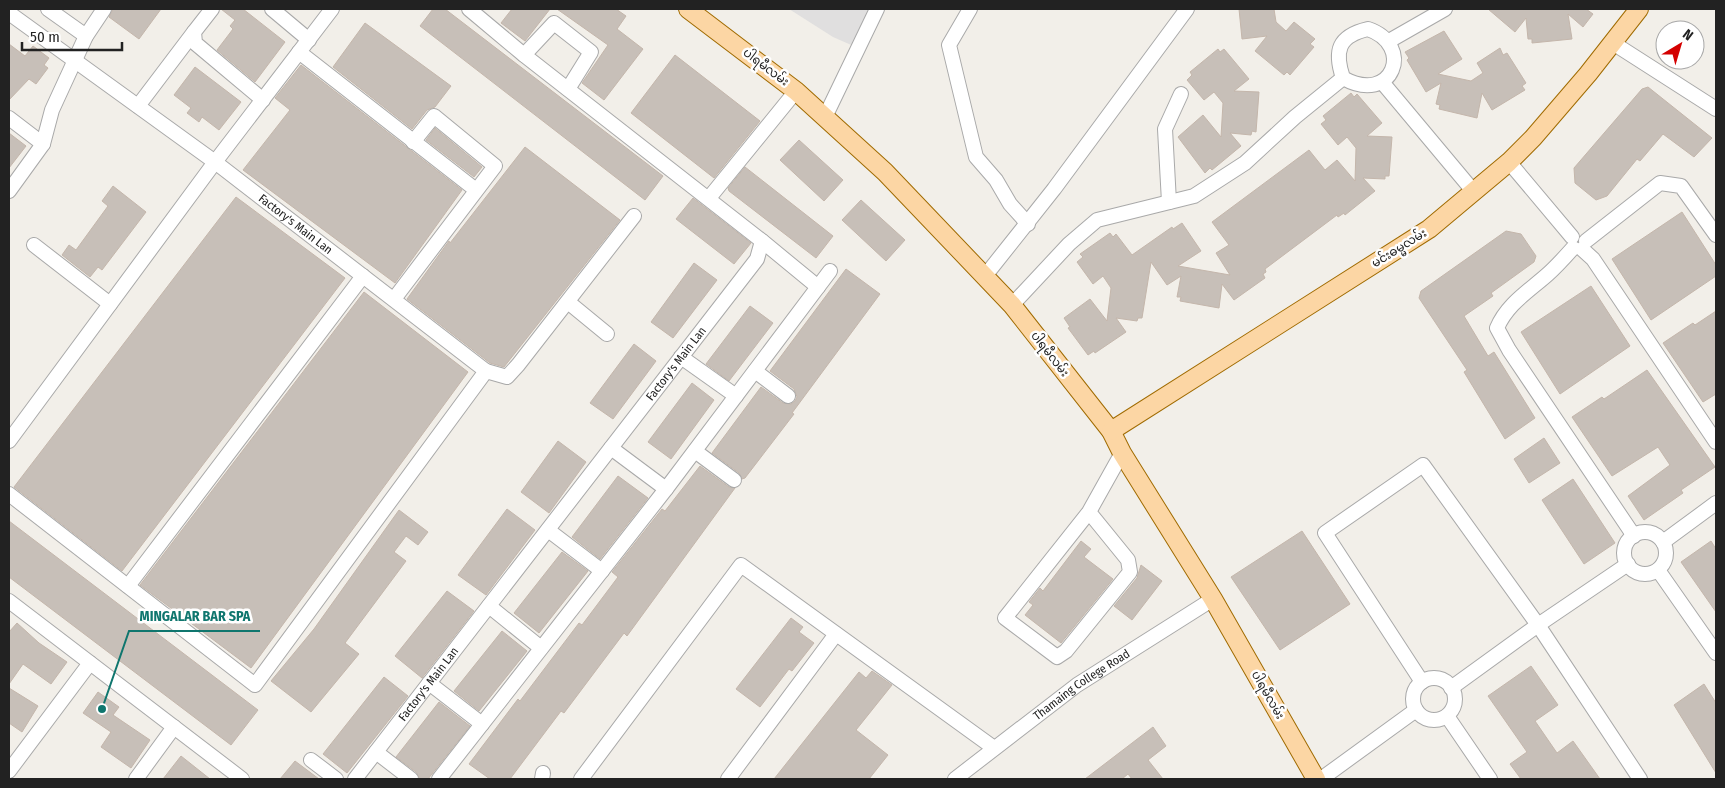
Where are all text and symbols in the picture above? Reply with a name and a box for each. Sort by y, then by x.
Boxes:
scale bar [22,20,122,52]
north arrow [1655,20,1705,70]
text: N [1679,26,1696,44]
text: 50 m [30,28,60,46]
street label: ပါရမီလမ်း [739,44,793,91]
street label: Factory's Main Lan [256,191,335,257]
street label: မင်းဓမ္မလမ်း [1368,224,1431,273]
street label: Factory's Main Lan [643,324,709,403]
street label: ပါရမီလမ်း [1026,327,1074,381]
callout: MINGALAR BAR SPA [129,602,260,631]
text: MINGALAR BAR SPA [140,608,251,625]
street label: Factory's Main Lan [395,644,461,724]
street label: Thamaing College Road [1031,646,1132,723]
street label: ပါရမီလမ်း [1246,667,1289,723]

